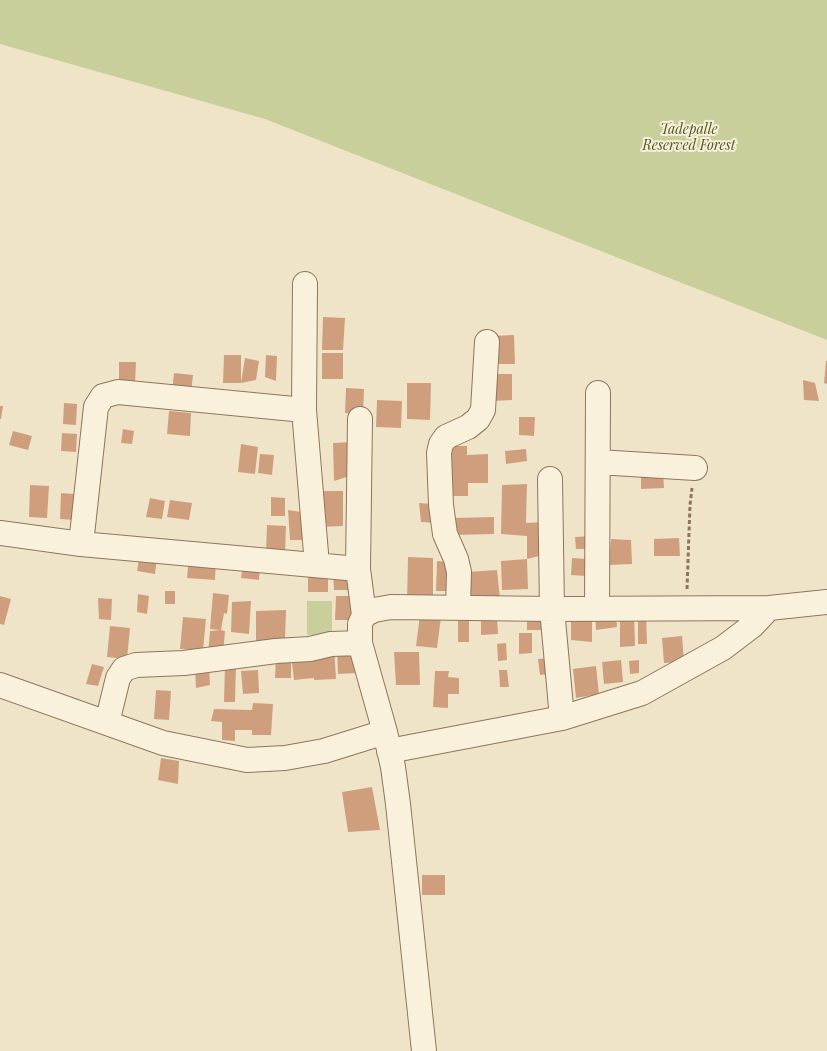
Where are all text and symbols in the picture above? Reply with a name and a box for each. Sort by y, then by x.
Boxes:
park label: Tadepalle Reserved Forest [642,122,736,154]

